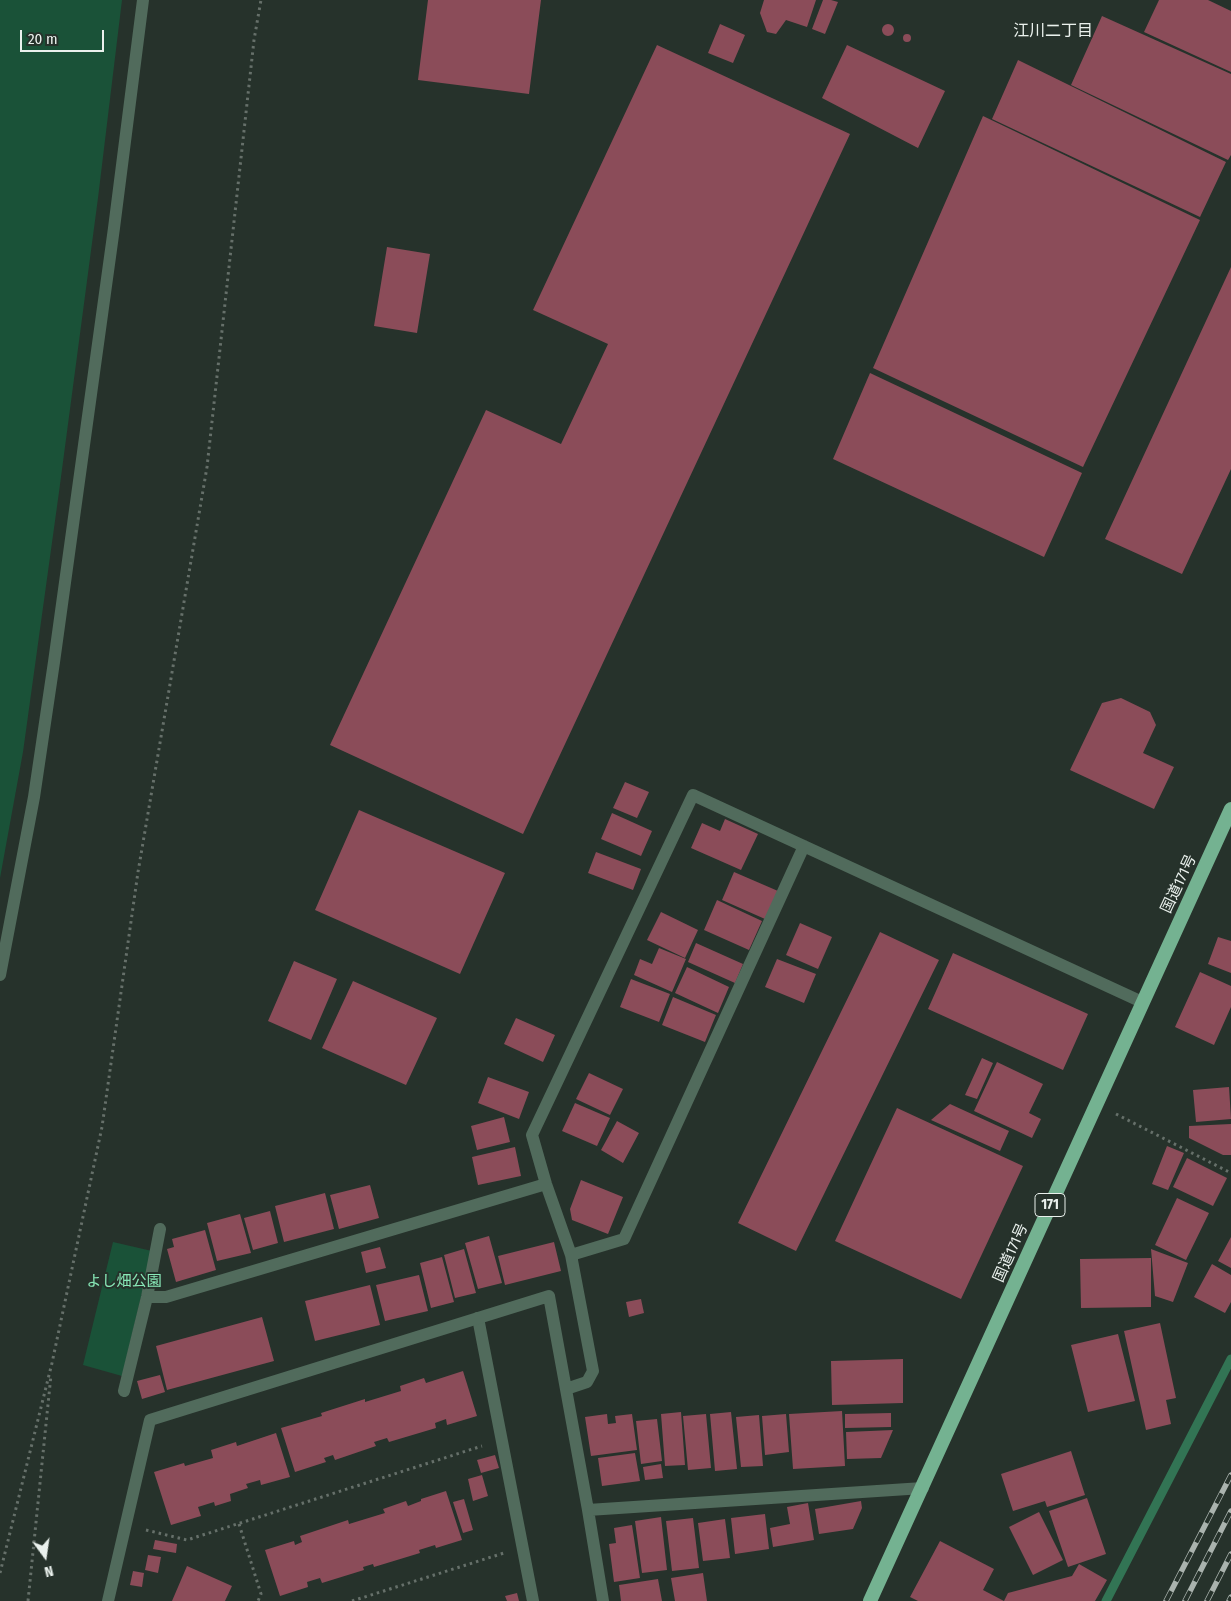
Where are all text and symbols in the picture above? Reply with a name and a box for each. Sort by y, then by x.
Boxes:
scale bar [22,20,106,52]
district label: 江川二丁目 [1013,22,1093,42]
text: 20 m [28,30,58,48]
street label: 国道171号 [1158,852,1200,916]
road number: 171 [1035,1194,1065,1216]
street label: 国道171号 [990,1221,1032,1285]
park label: よし畑公園 [87,1273,161,1291]
north arrow [20,1531,70,1581]
text: N [43,1562,55,1580]

